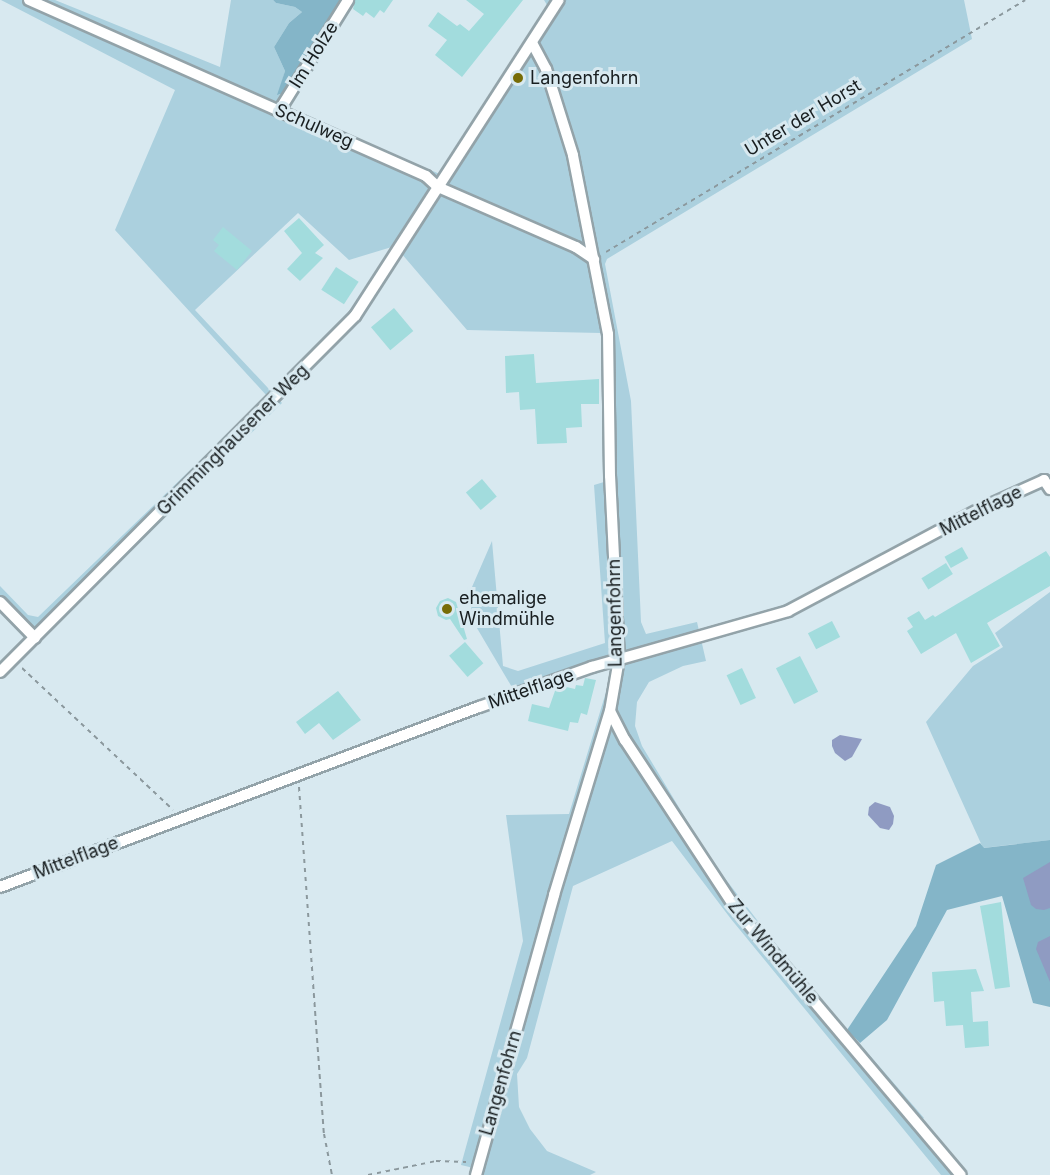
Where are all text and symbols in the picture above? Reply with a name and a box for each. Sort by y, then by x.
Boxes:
street label: Im Holze [285,18,343,92]
place label: Langenfohrn [530,67,638,89]
marker: Langenfohrn [511,71,525,85]
street label: Unter der Horst [741,75,865,161]
street label: Schulweg [272,99,356,153]
street label: Grimminghausener Weg [153,360,313,520]
street label: Mittelflage [936,481,1026,541]
street label: Langenfohrn [603,559,627,667]
place label: ehemalige Windmühle [459,588,555,630]
marker: ehemalige Windmühle [440,602,454,616]
street label: Mittelflage [485,664,577,714]
street label: Mittelflage [30,832,122,884]
street label: Zur Windmühle [723,895,823,1009]
street label: Langenfohrn [476,1028,526,1138]

